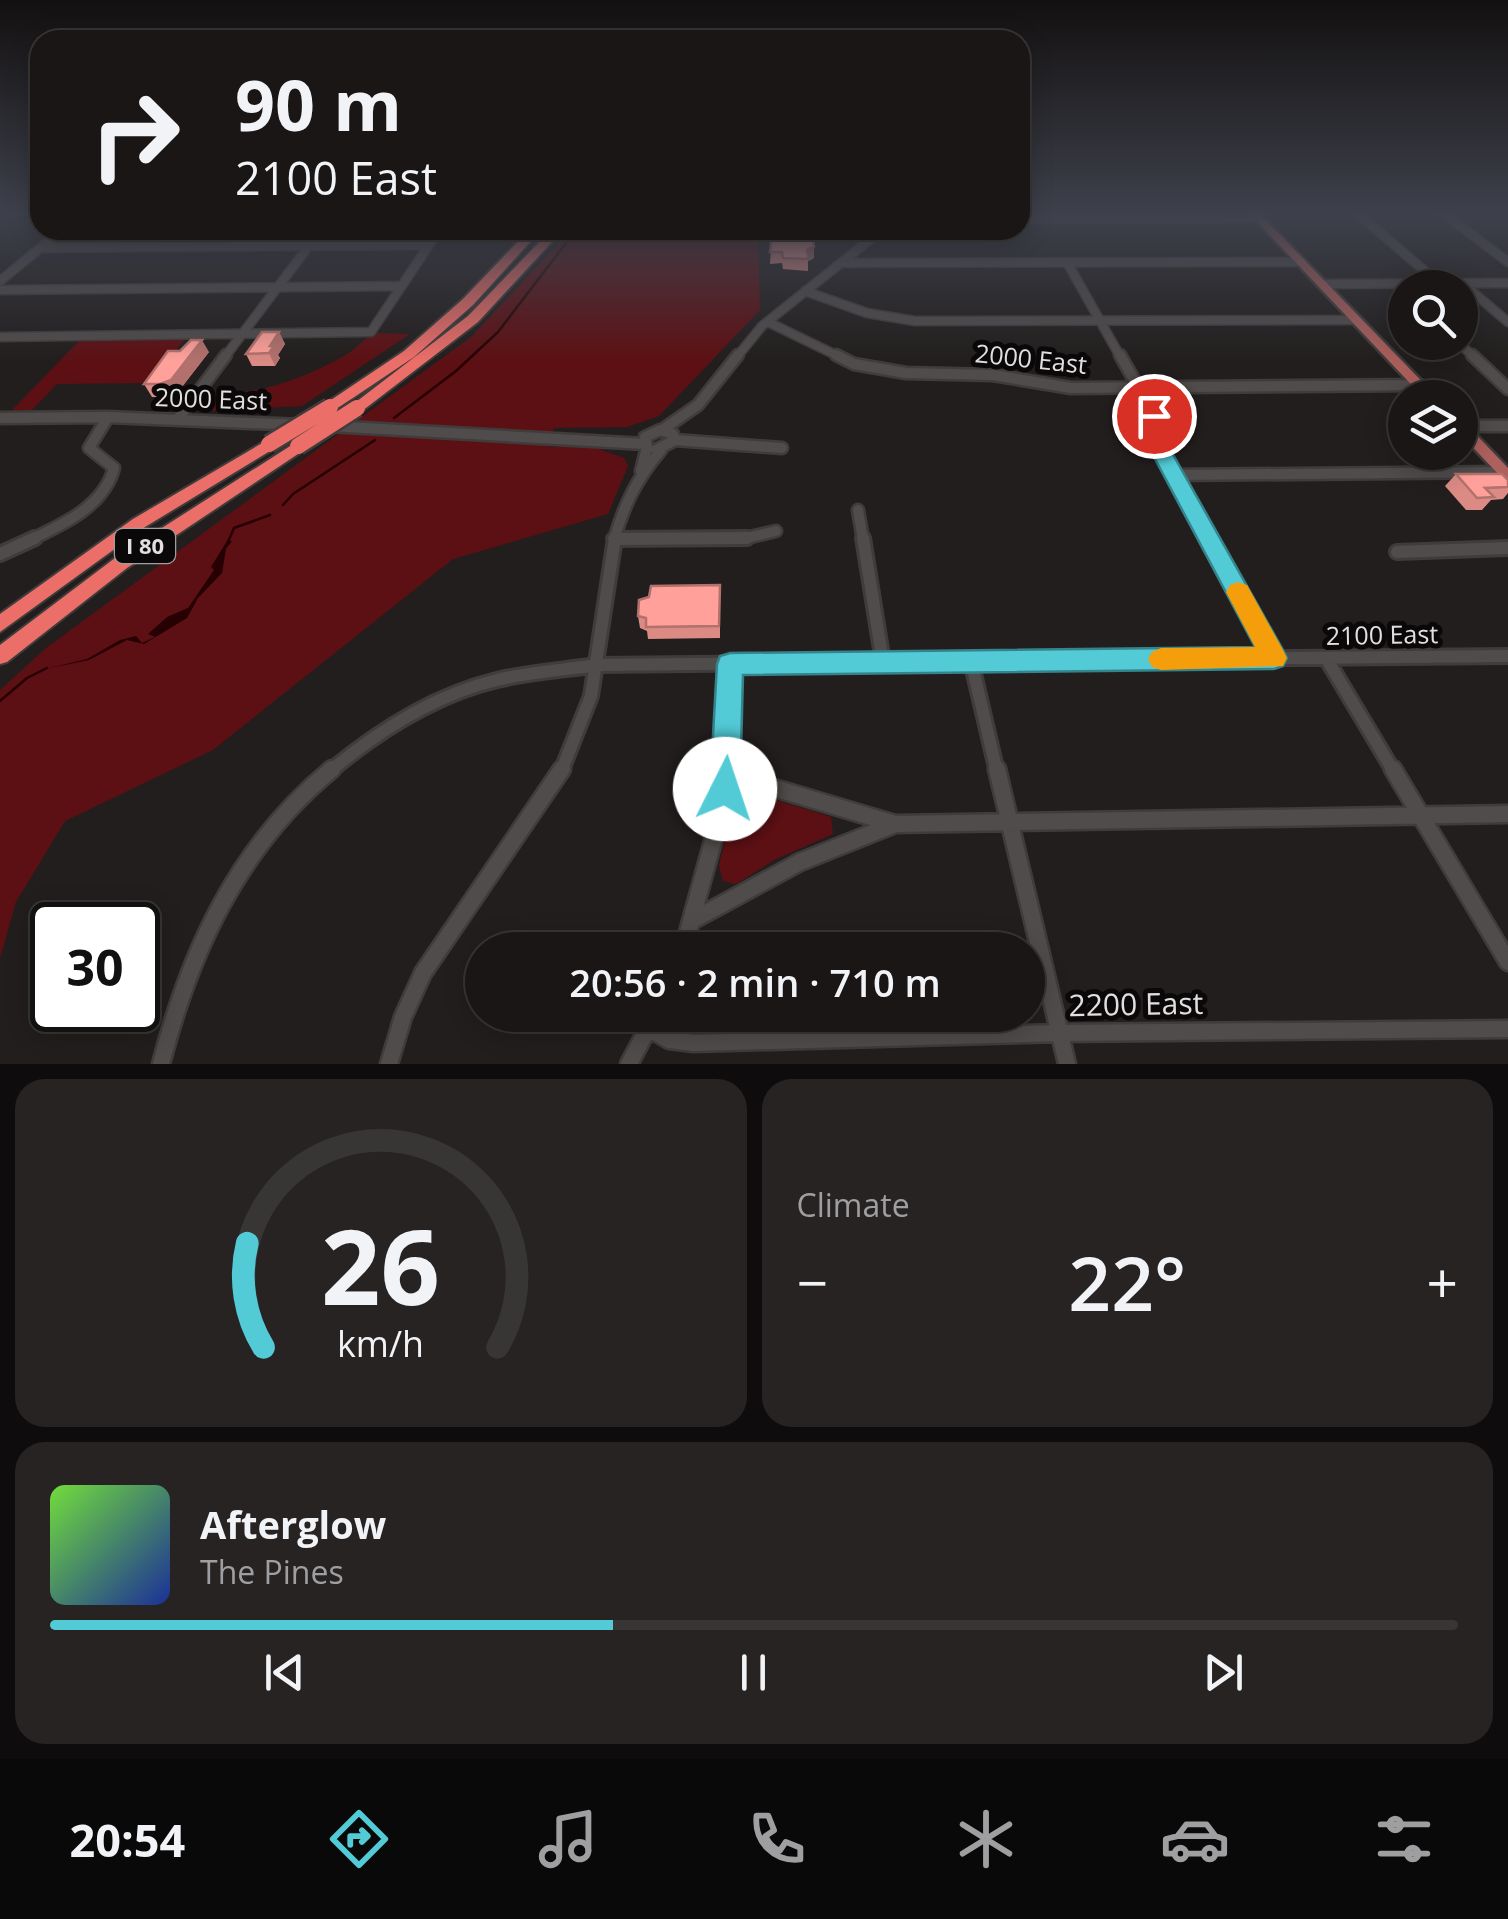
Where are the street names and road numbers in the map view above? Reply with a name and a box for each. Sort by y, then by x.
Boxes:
street label: 2000 East [973,335,1089,381]
street label: 2000 East [154,379,268,417]
road number: I 80 [115,529,175,563]
street label: 2100 East [1326,616,1438,652]
street label: 2200 East [1068,982,1204,1025]

